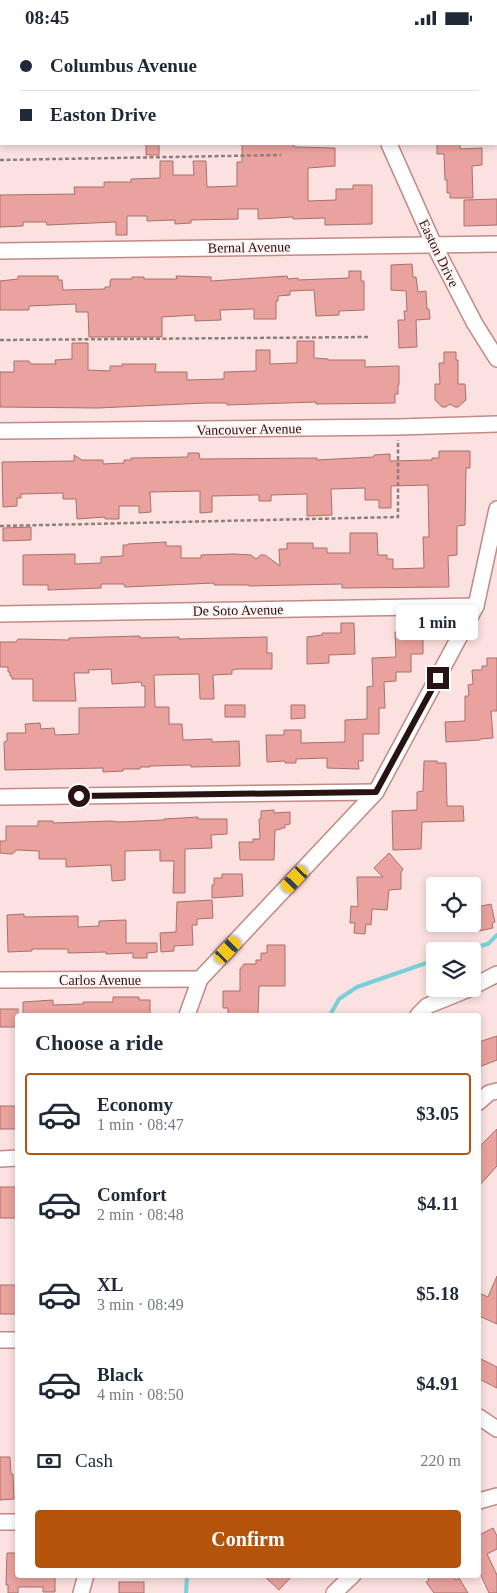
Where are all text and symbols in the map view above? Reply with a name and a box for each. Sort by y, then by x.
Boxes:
text: 08:45 [25,7,69,28]
text: Columbus Avenue [50,55,197,76]
text: Easton Drive [50,104,156,125]
street label: Easton Drive [416,217,461,290]
street label: Bernal Avenue [208,239,290,256]
street label: Vancouver Avenue [196,421,302,438]
street label: De Soto Avenue [193,602,283,619]
callout: 1 min [397,605,479,641]
text: 1 min [418,614,456,631]
route end [427,667,449,689]
route start [68,785,90,807]
car [279,863,310,895]
map controls [426,877,481,997]
button: locate [426,877,481,932]
car [212,934,243,966]
button: layers [426,942,481,997]
street label: Carlos Avenue [59,973,141,988]
text: Choose a ride [35,1030,163,1055]
icon: car [37,1092,82,1137]
text: Economy [97,1094,173,1115]
text: $3.05 [416,1103,459,1124]
text: 1 min · 08:47 [97,1116,184,1133]
icon: car [37,1182,82,1227]
text: Comfort [97,1184,167,1205]
text: $4.11 [417,1193,459,1214]
text: 2 min · 08:48 [97,1206,184,1223]
icon: car [37,1272,82,1317]
text: XL [97,1274,123,1295]
text: $5.18 [416,1283,459,1304]
text: 3 min · 08:49 [97,1296,184,1313]
icon: car [37,1362,82,1407]
text: Black [97,1364,143,1385]
text: $4.91 [416,1373,459,1394]
text: 4 min · 08:50 [97,1386,184,1403]
icon: cash [35,1447,63,1475]
text: Cash [75,1450,113,1471]
text: 220 m [421,1452,461,1469]
button: Confirm [35,1510,461,1568]

